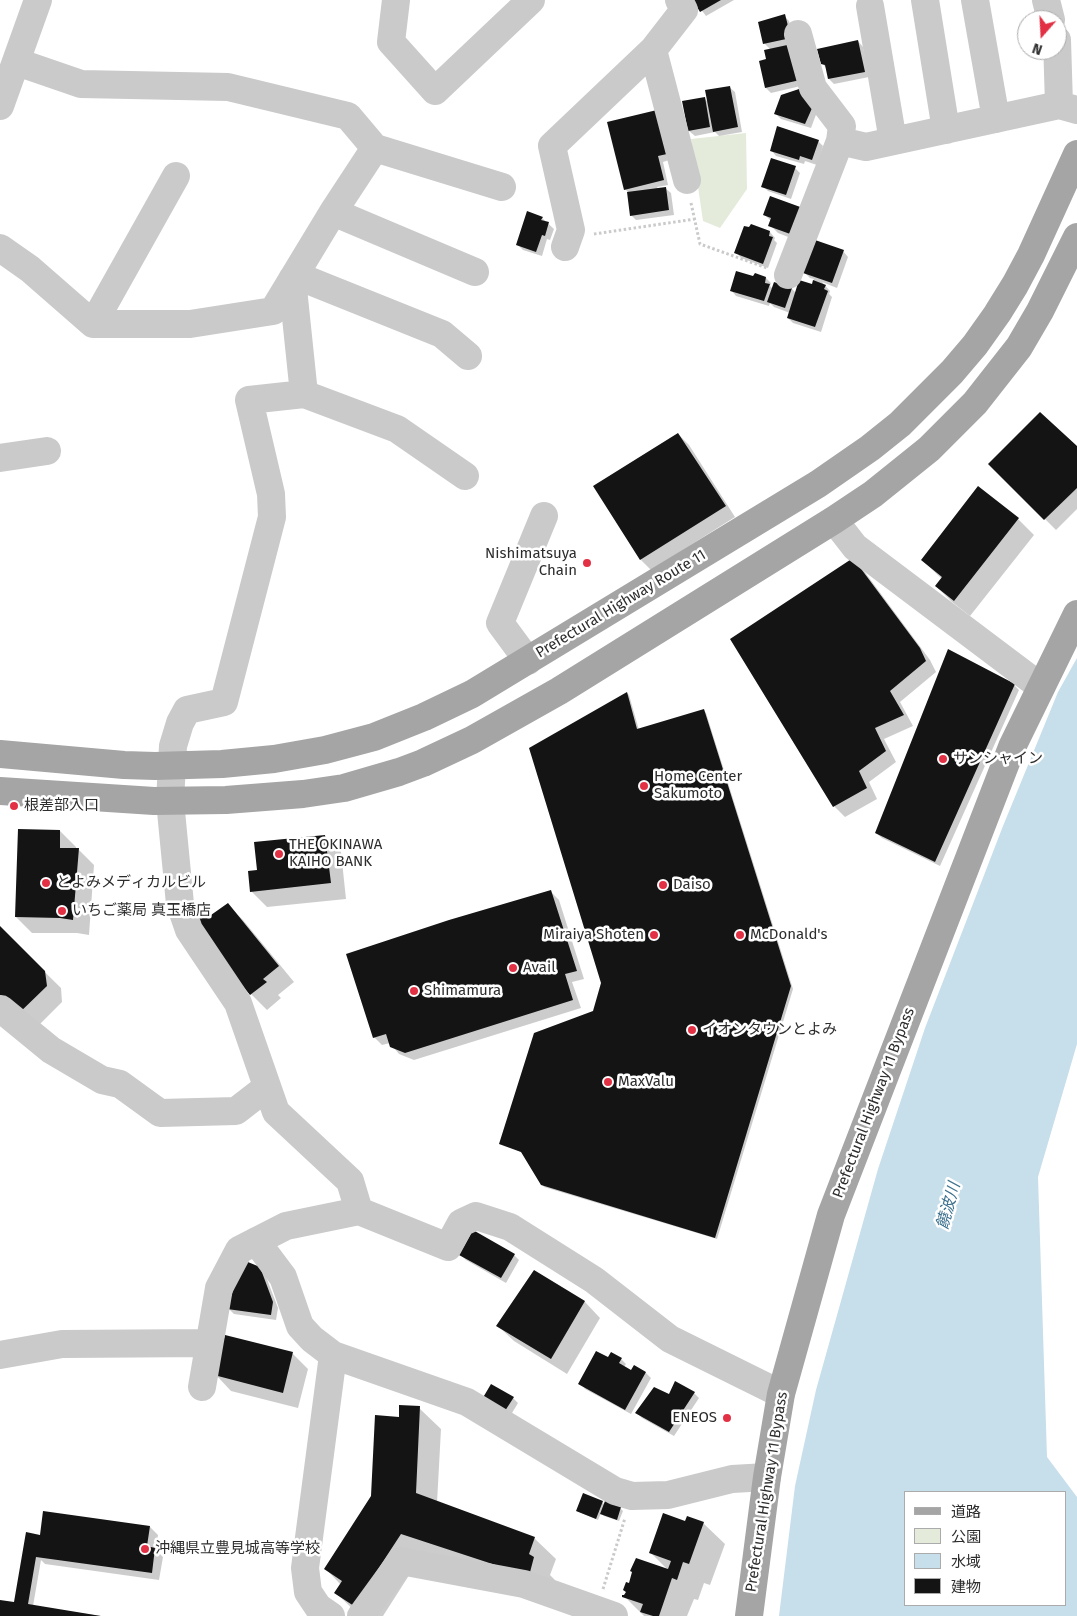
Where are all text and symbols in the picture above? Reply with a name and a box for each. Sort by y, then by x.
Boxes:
north arrow [1017,10,1067,60]
text: N [1030,39,1044,58]
place label: Nishimatsuya Chain [485,545,577,580]
street label: Prefectural Highway Route 11 [533,546,709,662]
marker: Nishimatsuya Chain [581,557,593,569]
place label: サンシャイン [953,750,1043,768]
marker: サンシャイン [937,753,949,765]
place label: Home Center Sakumoto [654,768,742,803]
marker: Home Center Sakumoto [638,780,650,792]
place label: 根差部入口 [24,797,99,815]
marker: 根差部入口 [8,800,20,812]
place label: THE OKINAWA KAIHO BANK [289,836,382,871]
marker: THE OKINAWA KAIHO BANK [273,848,285,860]
place label: とよみメディカルビル [56,874,206,892]
place label: Daiso [673,876,711,894]
marker: とよみメディカルビル [40,877,52,889]
marker: Daiso [657,879,669,891]
place label: いちご薬局 真玉橋店 [72,902,211,920]
marker: いちご薬局 真玉橋店 [56,905,68,917]
place label: Miraiya Shoten [543,926,644,944]
place label: McDonald's [750,926,827,944]
marker: Miraiya Shoten [648,929,660,941]
marker: McDonald's [734,929,746,941]
place label: Avail [523,959,556,977]
marker: Avail [507,962,519,974]
place label: Shimamura [424,982,501,1000]
marker: Shimamura [408,985,420,997]
street label: Prefectural Highway 11 Bypass [829,1005,919,1201]
place label: イオンタウンとよみ [702,1021,837,1039]
marker: イオンタウンとよみ [686,1024,698,1036]
place label: MaxValu [618,1073,674,1091]
marker: MaxValu [602,1076,614,1088]
water label: 饒波川 [934,1180,964,1232]
street label: Prefectural Highway 11 Bypass [742,1390,792,1594]
place label: ENEOS [672,1409,717,1427]
marker: ENEOS [721,1412,733,1424]
legend [904,1491,1067,1606]
text: 道路 [951,1503,981,1521]
text: 公園 [951,1528,981,1546]
place label: 沖縄県立豊見城高等学校 [155,1540,320,1558]
marker: 沖縄県立豊見城高等学校 [139,1543,151,1555]
text: 水域 [951,1553,981,1571]
text: 建物 [951,1578,981,1596]

